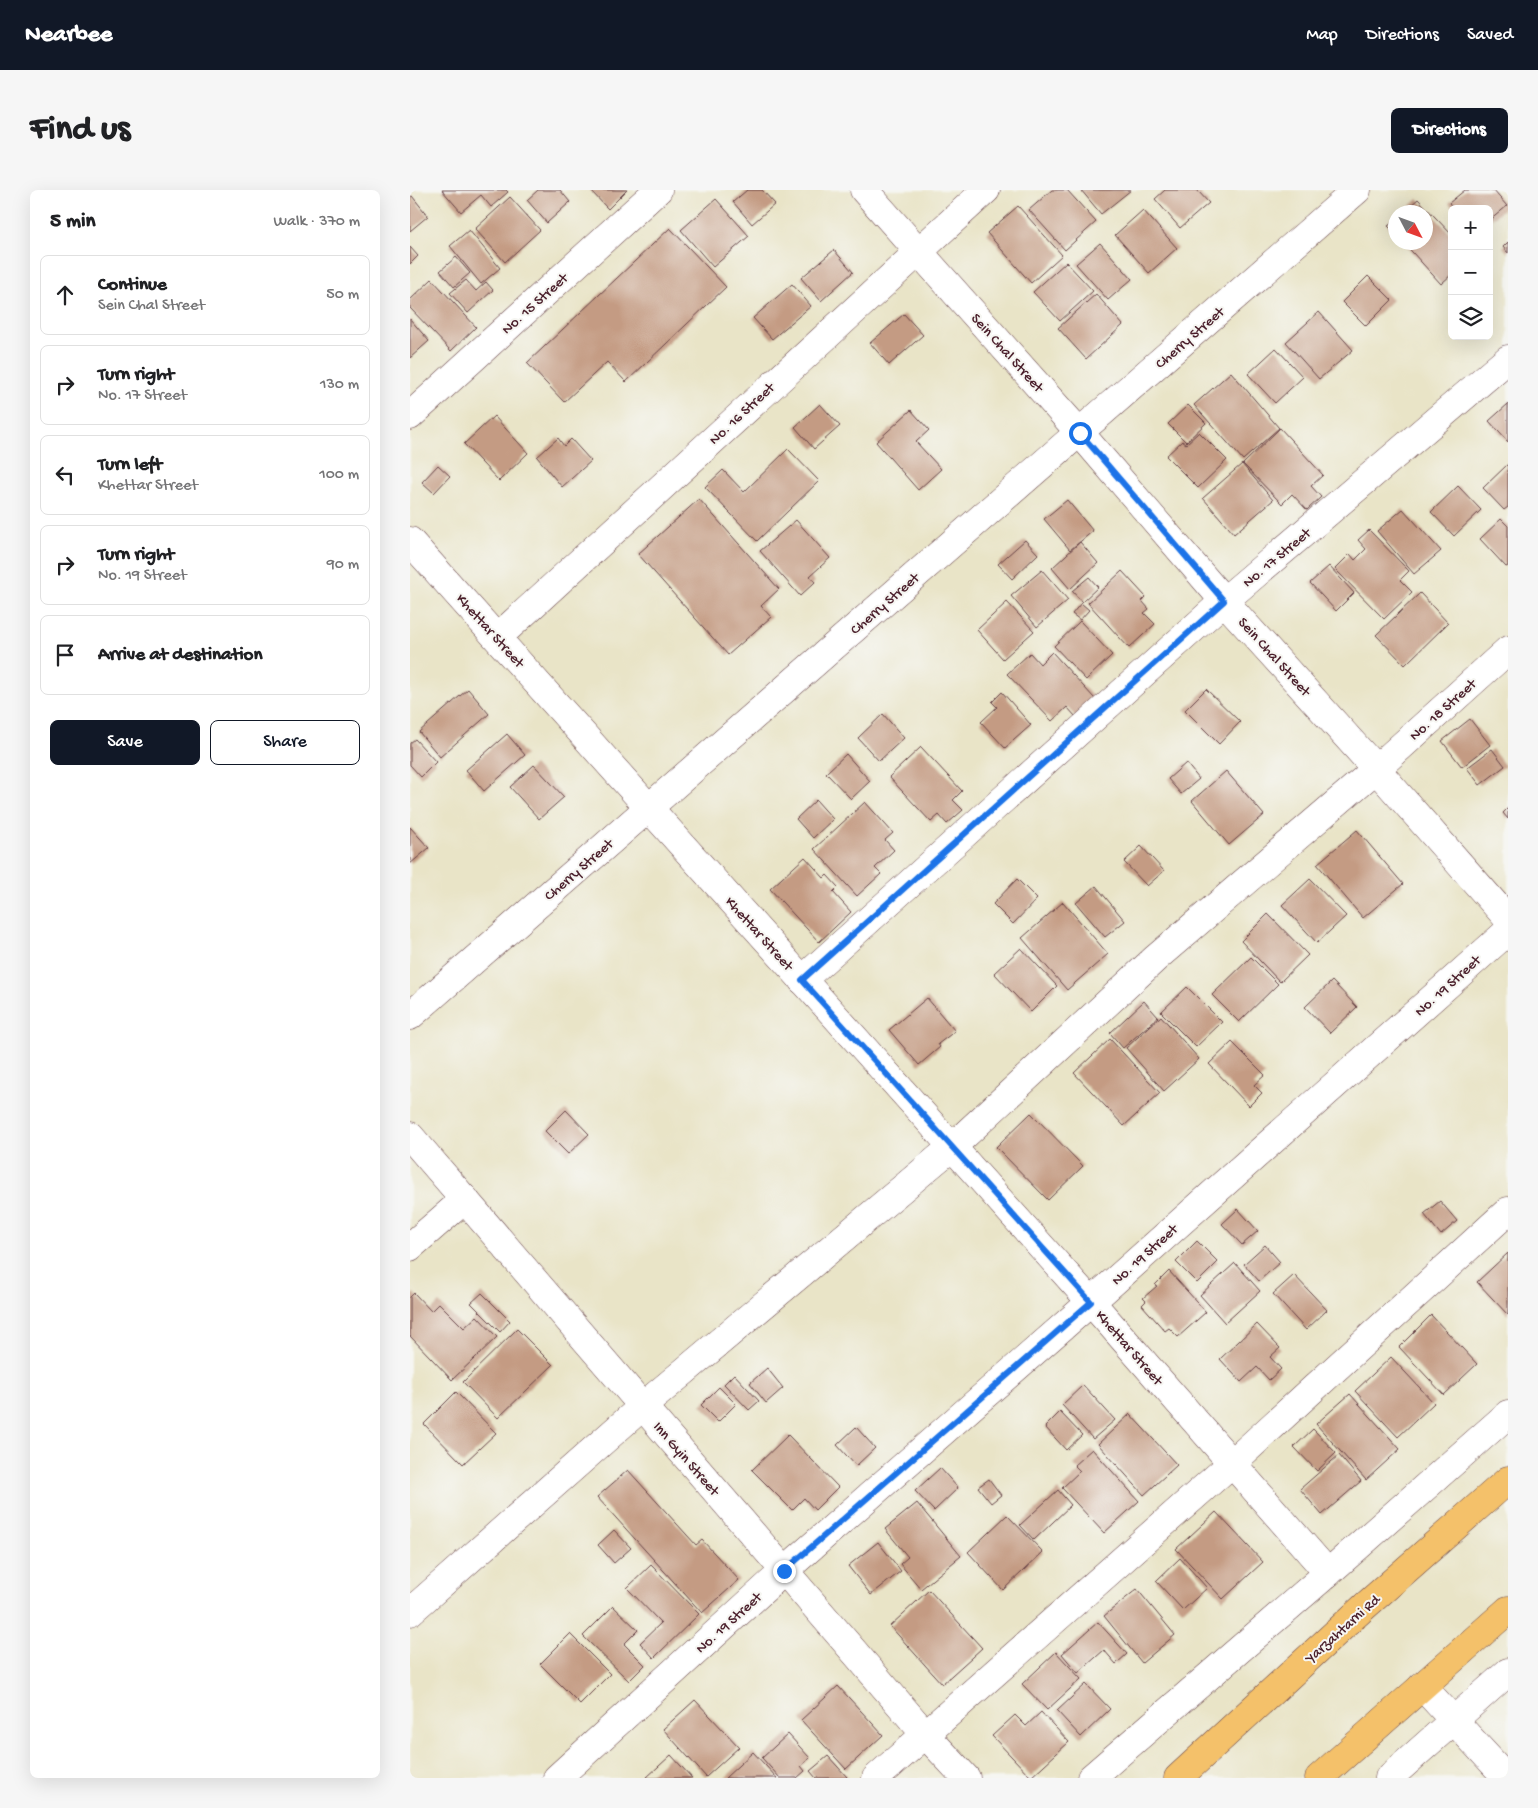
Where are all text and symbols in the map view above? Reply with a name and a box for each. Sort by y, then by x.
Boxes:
text: Nearbee [25,21,112,50]
text: Map [1306,25,1338,46]
text: Directions [1366,25,1439,46]
text: Saved [1467,25,1513,46]
button: Directions [1391,108,1508,153]
text: Find us [30,110,130,151]
north arrow [1388,205,1433,250]
map controls [1448,205,1493,340]
button: + [1448,205,1493,250]
text: 5 min [50,210,95,235]
text: Walk · 370 m [273,213,360,232]
button: − [1448,250,1493,295]
street label: No. 15 Street [498,269,574,339]
text: Continue [98,274,167,297]
icon: ahead [51,281,79,309]
text: 50 m [326,286,359,305]
button: layers [1448,295,1493,340]
text: Sein Chal Street [98,297,205,316]
street label: Cherry Street [1152,302,1230,373]
street label: Sein Chal Street [966,310,1048,398]
text: Turn right [98,364,174,387]
icon: right [51,371,79,399]
text: 130 m [320,376,359,395]
street label: No. 16 Street [706,378,780,449]
text: No. 17 Street [98,387,187,406]
route start [1069,422,1092,445]
text: Turn left [98,454,162,477]
icon: left [51,461,79,489]
text: 100 m [319,466,359,485]
text: Khettar Street [98,477,198,496]
street label: No. 17 Street [1240,524,1316,592]
text: Turn right [98,544,174,567]
icon: right [51,551,79,579]
text: 90 m [327,556,359,575]
text: No. 19 Street [98,567,187,586]
street label: Cherry Street [847,568,925,639]
street label: Khettar Street [452,591,529,673]
street label: Sein Chal Street [1233,614,1315,702]
icon: arrive [51,641,79,669]
text: Arrive at destination [98,644,262,667]
street label: No. 18 Street [1406,675,1482,745]
button: Save [50,720,200,765]
button: Share [210,720,360,765]
street label: Cherry Street [541,834,619,905]
street label: Khettar Street [721,894,798,976]
street label: No. 19 Street [1411,951,1487,1021]
street label: No. 19 Street [1108,1220,1184,1290]
street label: Khettar Street [1091,1307,1167,1391]
street label: Inn Gyin Street [648,1419,724,1501]
route end [773,1560,796,1583]
street label: No. 19 Street [692,1588,768,1658]
street label: Yarzahtarni Rd [1301,1591,1385,1669]

